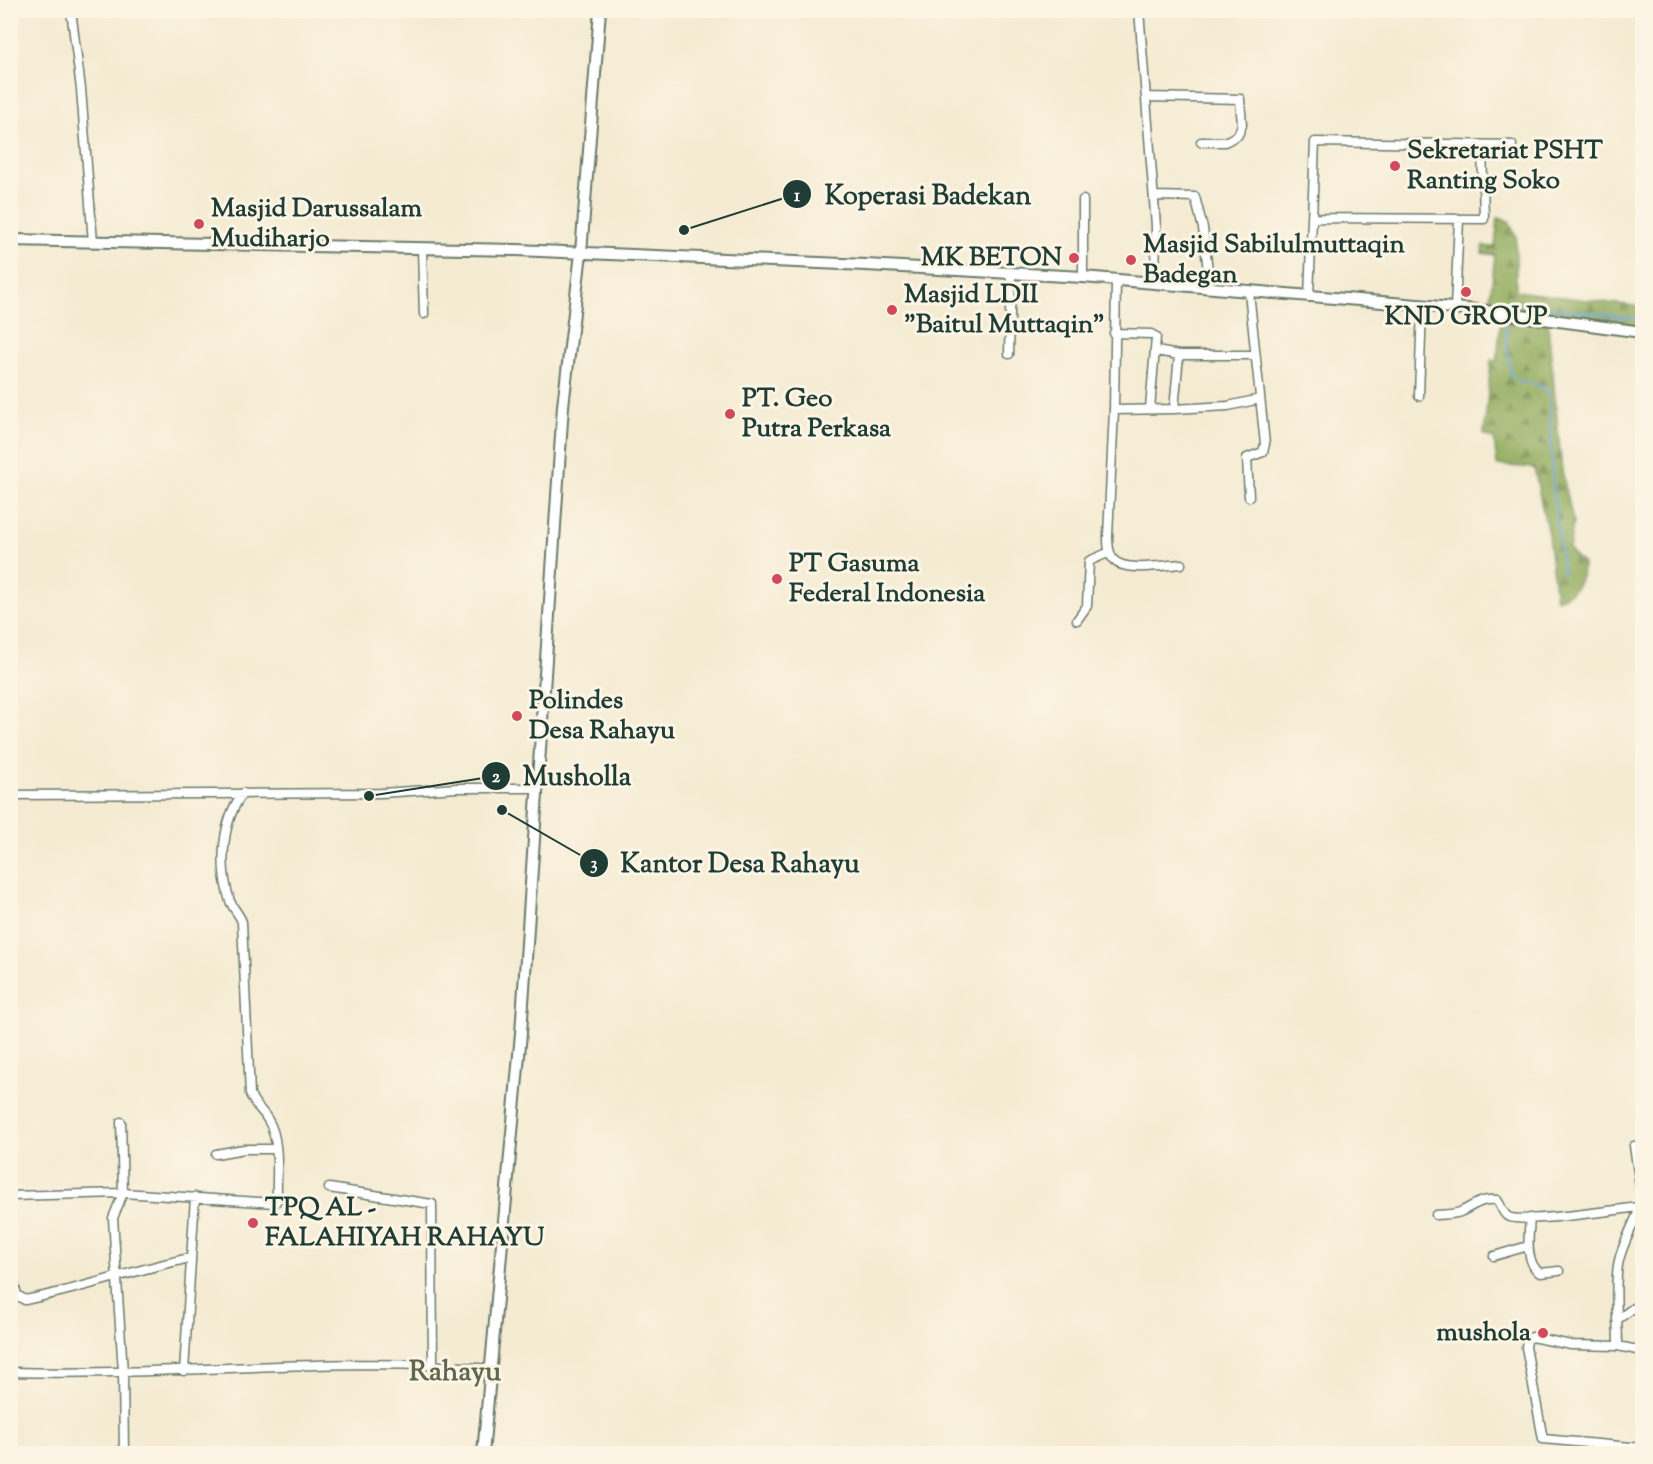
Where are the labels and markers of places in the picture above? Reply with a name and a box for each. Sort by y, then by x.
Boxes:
place label: Sekretariat PSHT Ranting Soko [1407,133,1603,200]
marker: Sekretariat PSHT Ranting Soko [1388,159,1402,173]
callout: Koperasi Badekan [782,172,1043,217]
place label: Masjid Darussalam Mudiharjo [211,191,422,258]
marker: Masjid Darussalam Mudiharjo [192,217,206,231]
place label: Masjid Sabilulmuttaqin Badegan [1143,227,1405,294]
place label: MK BETON [921,240,1062,277]
marker: MK BETON [1067,251,1081,265]
marker: Masjid Sabilulmuttaqin Badegan [1124,253,1138,267]
place label: Masjid LDII "Baitul Muttaqin" [904,277,1105,344]
marker: KND GROUP [1459,285,1473,299]
place label: KND GROUP [1385,299,1548,336]
marker: Masjid LDII "Baitul Muttaqin" [885,303,899,317]
place label: PT. Geo Putra Perkasa [742,381,891,448]
marker: PT. Geo Putra Perkasa [723,407,737,421]
place label: PT Gasuma Federal Indonesia [789,546,985,613]
marker: PT Gasuma Federal Indonesia [770,572,784,586]
place label: Polindes Desa Rahayu [529,683,675,750]
marker: Polindes Desa Rahayu [510,709,524,723]
callout: Musholla [481,753,643,798]
callout: Kantor Desa Rahayu [579,841,872,886]
place label: TPQ AL - FALAHIYAH RAHAYU [265,1190,545,1257]
marker: TPQ AL - FALAHIYAH RAHAYU [246,1216,260,1230]
place label: mushola [1436,1315,1531,1352]
marker: mushola [1536,1326,1550,1340]

